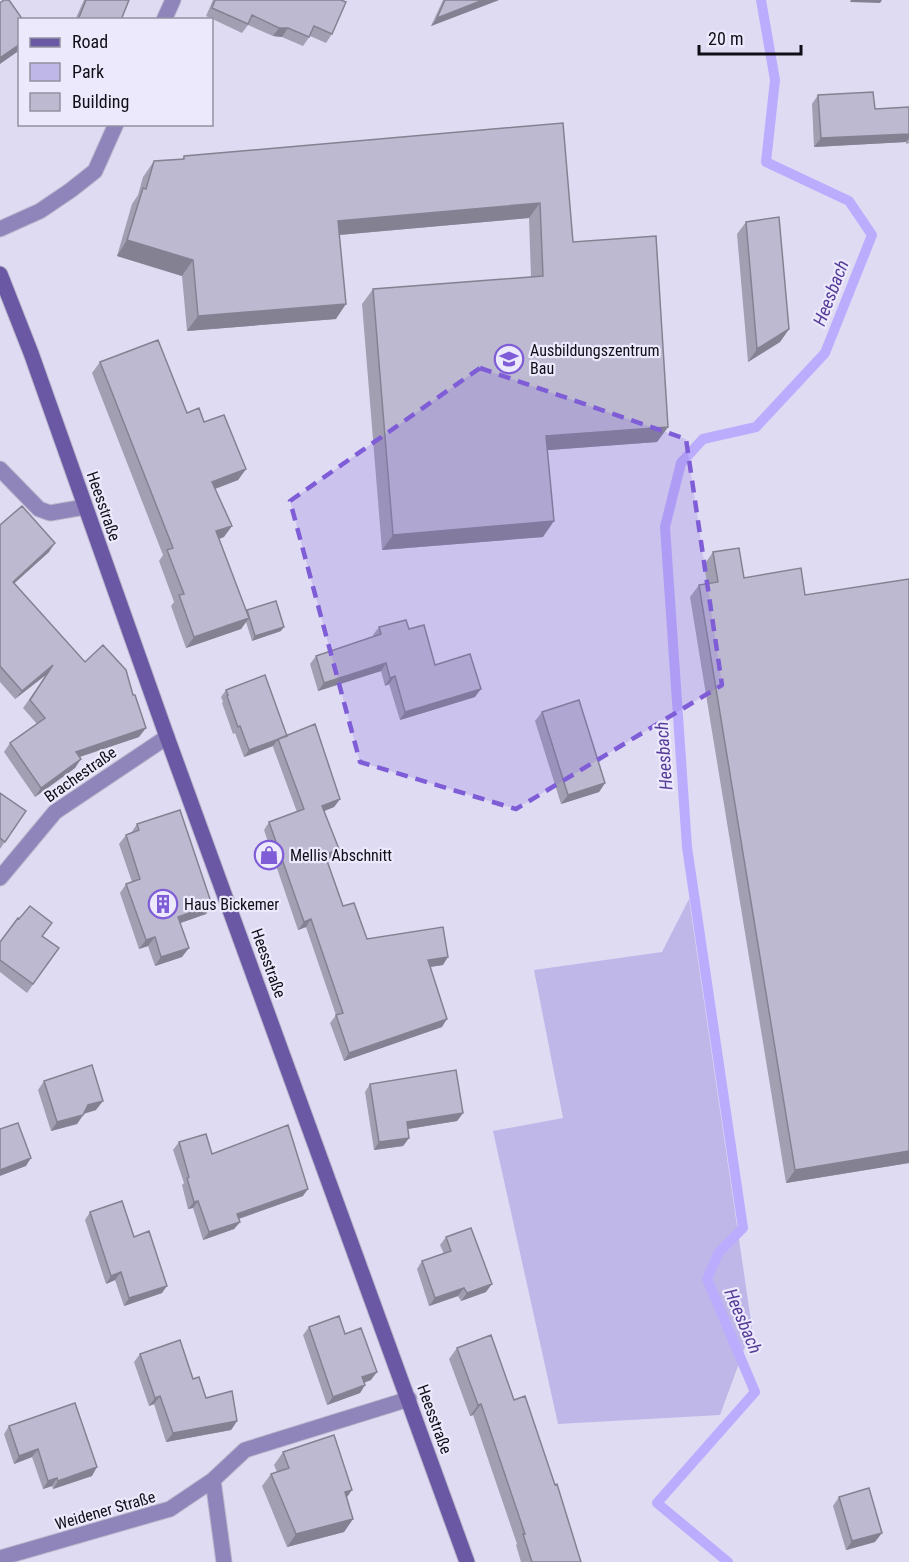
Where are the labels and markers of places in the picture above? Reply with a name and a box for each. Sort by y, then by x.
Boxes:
place label: Ausbildungszentrum Bau [530,341,660,378]
school or university icon: Ausbildungszentrum Bau [493,343,525,375]
shop icon: Mellis Abschnitt [253,839,285,871]
place label: Mellis Abschnitt [290,846,392,865]
building icon: Haus Bickemer [147,888,179,920]
place label: Haus Bickemer [184,895,279,914]

